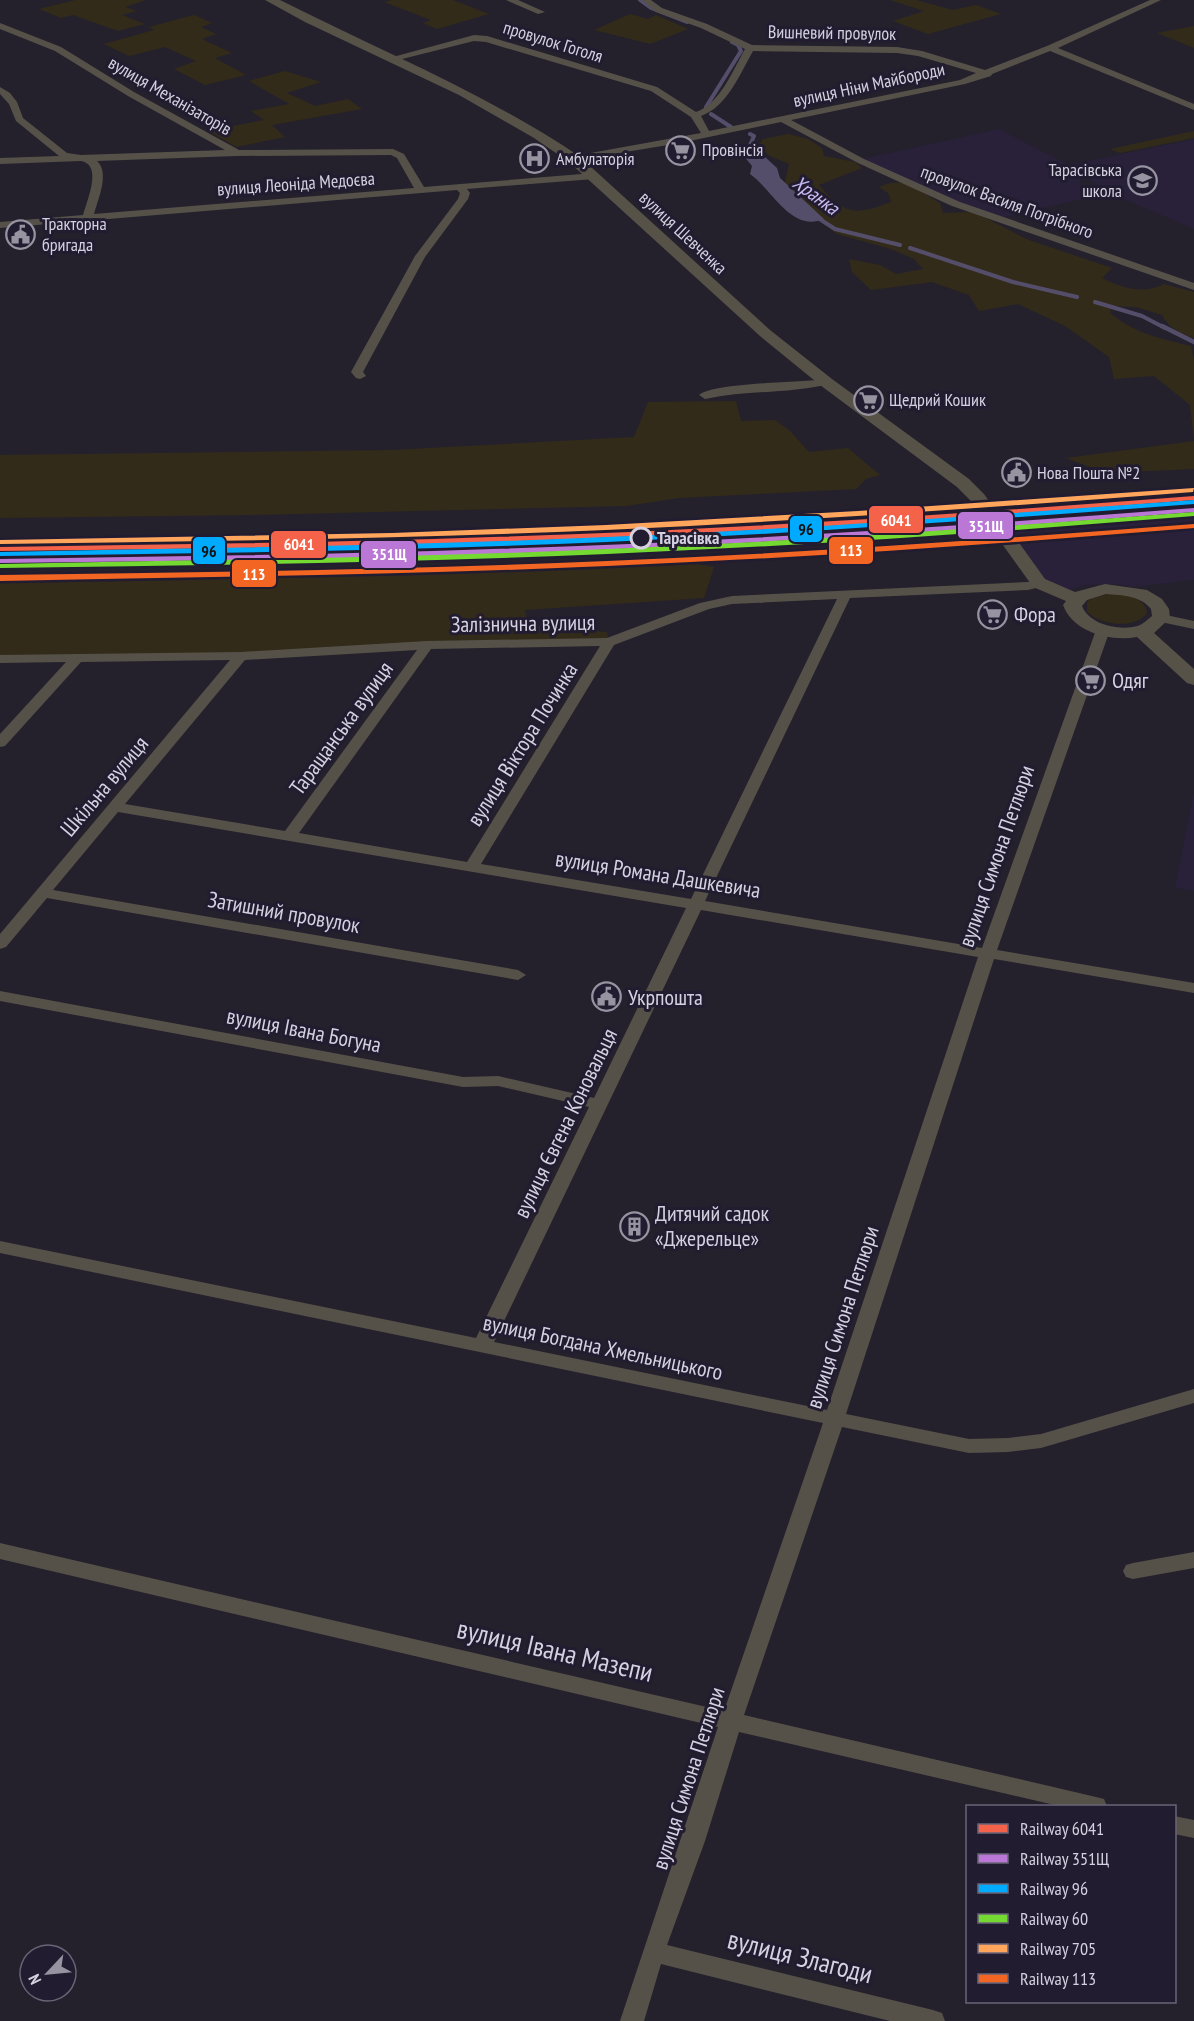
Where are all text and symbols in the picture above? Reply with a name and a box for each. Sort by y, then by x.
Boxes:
street label: провулок Гоголя [501,15,606,68]
street label: Вишневий провулок [768,20,896,45]
street label: вулиця Механізаторів [105,51,236,140]
street label: вулиця Ніни Майбороди [791,57,947,112]
supermarket icon: Провінсія [665,134,697,166]
place label: Провінсія [702,138,763,161]
hospital icon: Амбулаторія [519,143,551,175]
place label: Амбулаторія [556,147,635,170]
place label: Тарасівська школа [1048,158,1122,202]
street label: провулок Василя Погрібного [918,160,1097,243]
school or university icon: Тарасівська школа [1127,164,1159,196]
street label: вулиця Леоніда Медоєва [216,167,376,200]
water label: Хранка [788,169,845,221]
street label: вулиця Шевченка [635,186,732,279]
place label: Тракторна бригада [42,212,107,256]
public building icon: Тракторна бригада [5,218,37,250]
supermarket icon: Щедрий Кошик [852,384,884,416]
place label: Щедрий Кошик [889,388,986,411]
public building icon: Нова Пошта №2 [1000,457,1032,489]
place label: Нова Пошта №2 [1037,461,1140,484]
line badge: 6041 [868,505,924,534]
text: 6041 [881,510,911,530]
line badge: 351Щ [957,511,1014,540]
line badge: 96 [789,515,823,543]
text: 351Щ [969,516,1003,536]
text: 96 [798,519,814,539]
place label: Тарасівка [657,526,719,549]
marker: Тарасівка [630,527,652,549]
line badge: 6041 [270,530,327,559]
text: 6041 [284,534,314,554]
line badge: 96 [192,536,226,565]
line badge: 113 [828,536,874,565]
line badge: 351Щ [360,540,417,569]
text: 113 [840,540,862,560]
text: 96 [201,541,217,561]
text: 351Щ [372,544,406,564]
line badge: 113 [231,559,277,588]
text: 113 [243,564,265,584]
supermarket icon: Фора [977,598,1009,630]
place label: Фора [1014,600,1056,628]
street label: Залізнична вулиця [451,608,595,638]
street label: Таращанська вулиця [283,656,399,800]
street label: вулиця Віктора Починка [460,657,584,831]
supermarket icon: Одяг [1075,664,1107,696]
place label: Одяг [1112,666,1149,694]
street label: Шкільна вулиця [54,730,154,842]
street label: вулиця Симона Петлюри [952,761,1040,951]
street label: вулиця Романа Дашкевича [553,844,763,904]
street label: Затишний провулок [206,885,363,939]
public building icon: Укрпошта [591,981,623,1013]
place label: Укрпошта [628,983,703,1011]
street label: вулиця Івана Богуна [224,1001,384,1059]
street label: вулиця Євгена Коновальця [507,1024,623,1222]
place label: Дитячий садок «Джерельце» [655,1199,770,1252]
building icon: Дитячий садок «Джерельце» [618,1210,650,1242]
street label: вулиця Симона Петлюри [799,1222,885,1412]
street label: вулиця Богдана Хмельницького [481,1308,725,1386]
street label: вулиця Івана Мазепи [454,1611,656,1689]
street label: вулиця Симона Петлюри [645,1683,731,1873]
legend [966,1805,1176,2003]
text: Railway 6041 [1020,1817,1104,1840]
text: Railway 351Щ [1020,1847,1109,1870]
text: Railway 96 [1020,1877,1088,1900]
text: Railway 60 [1020,1907,1088,1930]
street label: вулиця Злагоди [724,1922,876,1990]
text: Railway 705 [1020,1937,1096,1960]
north arrow [18,1943,78,2003]
text: Railway 113 [1020,1967,1096,1990]
text: N [24,1971,45,1988]

